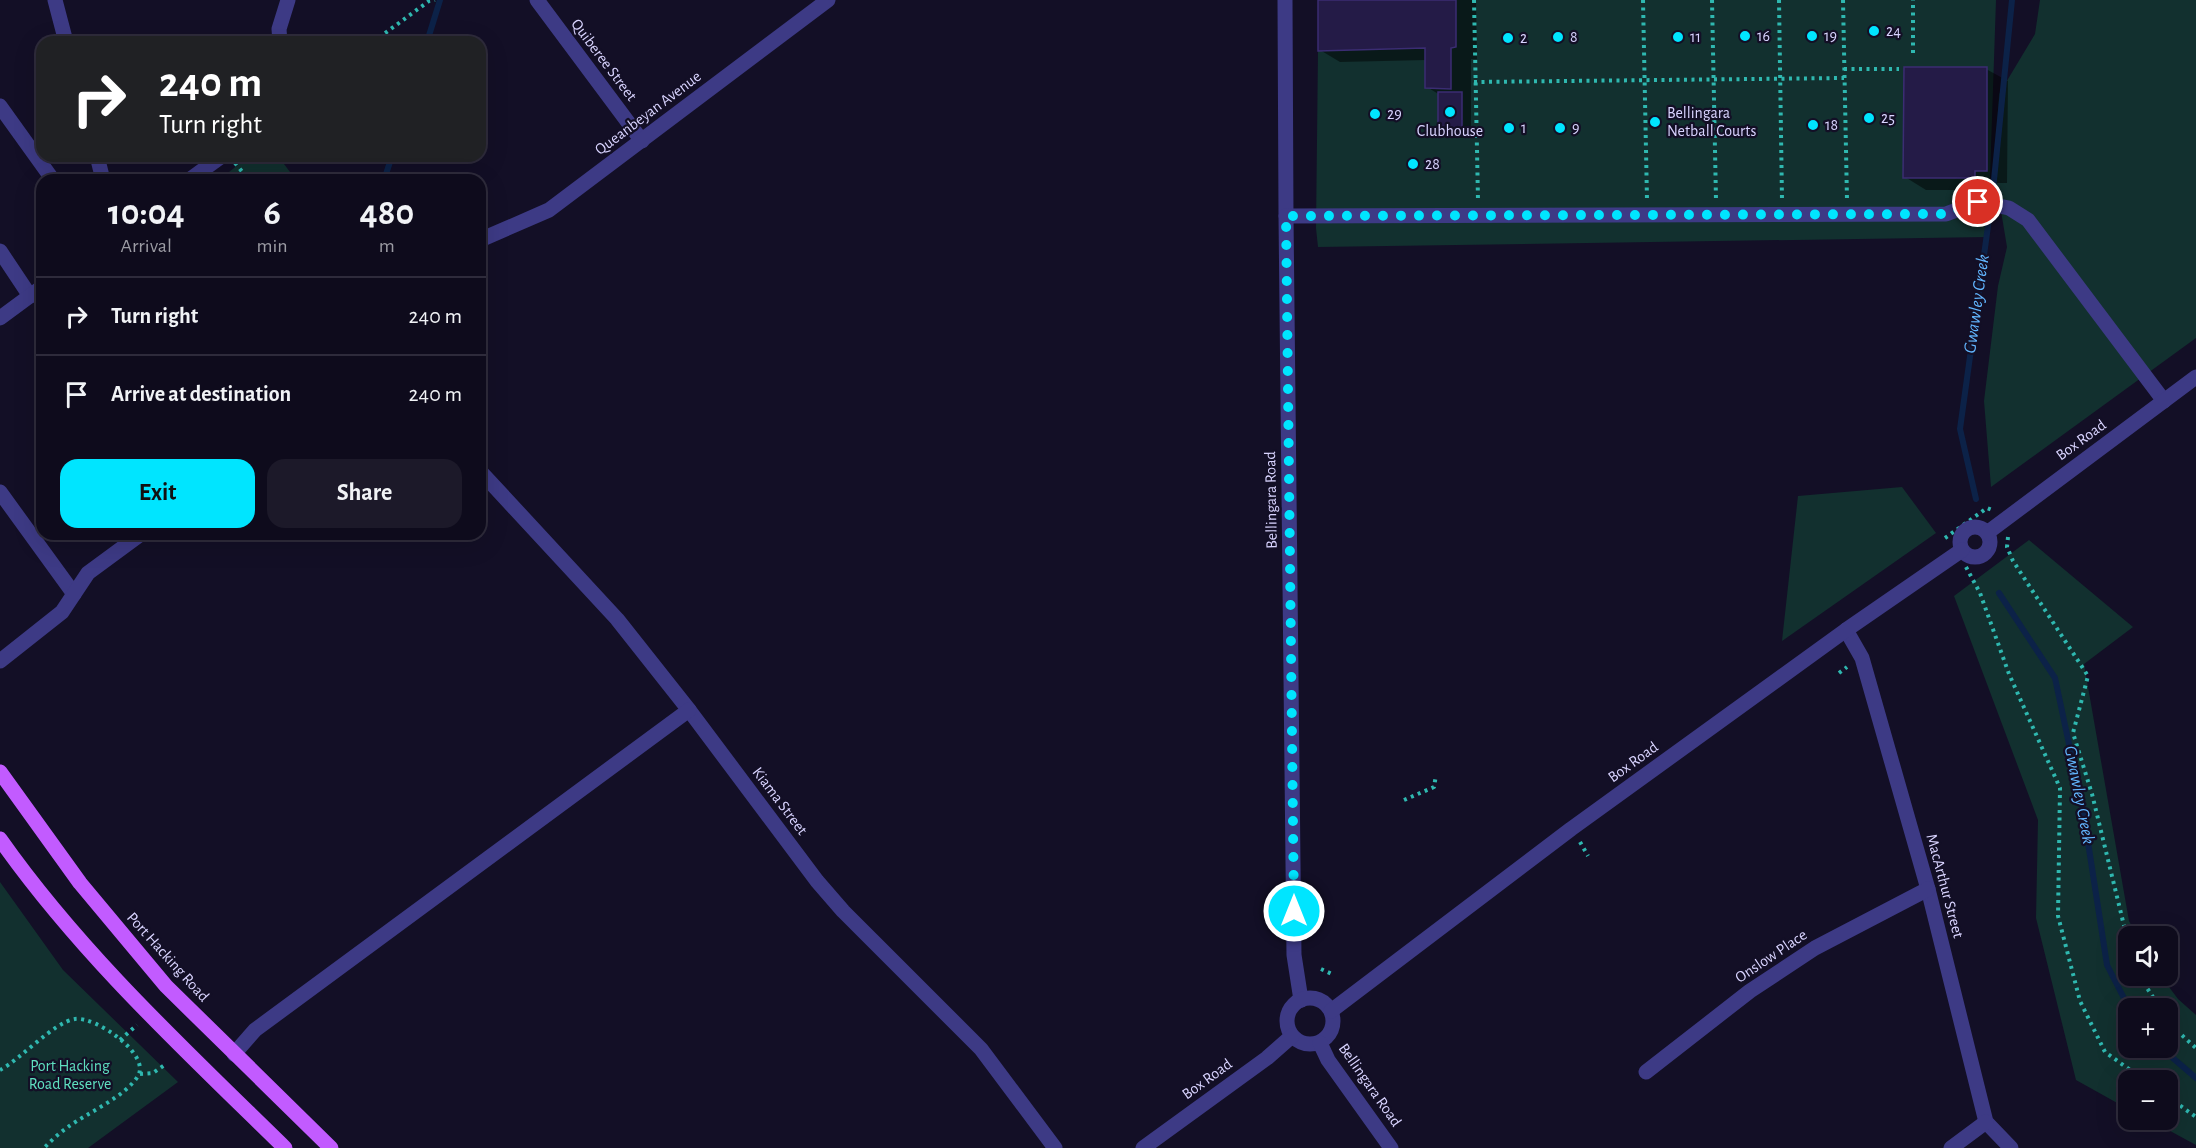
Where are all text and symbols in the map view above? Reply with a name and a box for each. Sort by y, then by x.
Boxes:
street label: Quiberee Street [567,16,640,105]
place label: 24 [1886,23,1901,39]
marker: 24 [1867,24,1881,38]
place label: 16 [1757,28,1770,44]
place label: 19 [1824,28,1837,44]
place label: 8 [1570,29,1578,45]
place label: 11 [1690,29,1701,45]
marker: 16 [1738,29,1752,43]
marker: 19 [1805,29,1819,43]
place label: 2 [1520,30,1527,46]
marker: 8 [1551,30,1565,44]
marker: 11 [1671,30,1685,44]
marker: 2 [1501,31,1515,45]
icon: right [60,60,138,138]
text: 240 m [159,62,262,104]
street label: Queanbeyan Avenue [592,68,705,159]
marker: Clubhouse [1443,105,1457,119]
place label: Bellingara Netball Courts [1667,105,1756,139]
place label: 29 [1387,106,1402,122]
marker: 29 [1368,107,1382,121]
place label: 25 [1881,110,1895,126]
text: Turn right [159,111,262,138]
marker: 25 [1862,111,1876,125]
marker: Bellingara Netball Courts [1648,115,1662,129]
place label: 18 [1825,117,1838,133]
marker: 18 [1806,118,1820,132]
place label: 1 [1521,120,1527,136]
place label: 9 [1572,120,1580,136]
marker: 1 [1502,121,1516,135]
marker: 9 [1553,121,1567,135]
place label: Clubhouse [1417,123,1483,139]
place label: 28 [1425,156,1440,172]
marker: 28 [1406,157,1420,171]
pin [1952,176,2003,227]
icon: arrive [1961,185,1994,218]
text: 10:04 [108,195,185,231]
text: 6 [263,195,281,231]
text: 480 [360,195,414,231]
text: Arrival [121,236,172,256]
text: min [257,236,288,256]
text: m [379,236,395,256]
water label: Gwawley Creek [1961,253,1993,355]
icon: right [60,300,93,333]
text: Turn right [111,305,198,327]
text: 240 m [409,305,462,327]
icon: arrive [60,378,93,411]
text: Arrive at destination [111,383,291,405]
text: 240 m [409,383,462,405]
street label: Box Road [2053,417,2109,463]
street label: Bellingara Road [1262,451,1280,549]
button: Exit [60,459,255,528]
button: Share [267,459,462,528]
street label: Box Road [1605,739,1661,785]
water label: Gwawley Creek [2061,744,2097,846]
street label: Kiama Street [749,764,811,838]
street label: MacArthur Street [1923,832,1967,940]
position arrow [1262,879,1326,943]
street label: Port Hacking Road [124,909,212,1005]
street label: Onslow Place [1732,926,1810,986]
map controls [2118,926,2178,1130]
button: sound [2118,926,2178,986]
button: + [2118,998,2178,1058]
street label: Bellingara Road [1335,1040,1405,1130]
street label: Box Road [1179,1056,1235,1102]
park label: Port Hacking Road Reserve [29,1058,111,1092]
button: − [2118,1070,2178,1130]

